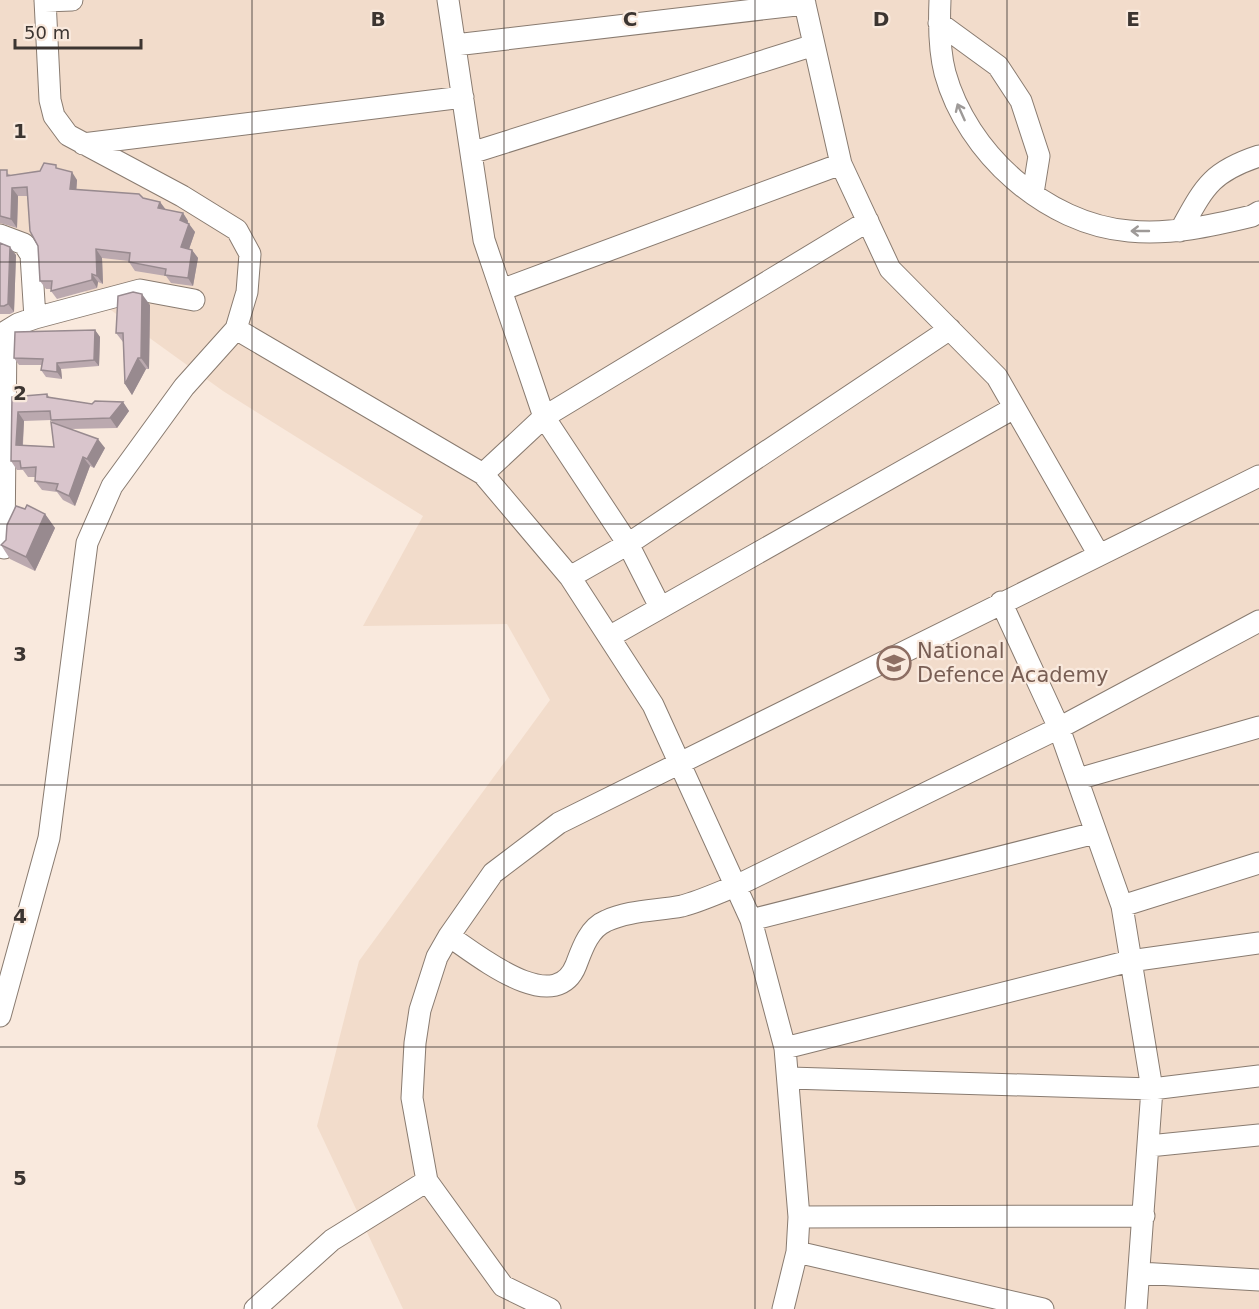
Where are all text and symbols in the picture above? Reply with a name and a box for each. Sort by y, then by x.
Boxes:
text: B [370,7,386,31]
text: C [623,7,637,31]
text: D [873,7,889,31]
text: E [1126,7,1140,31]
scale bar [15,12,141,50]
text: 50 m [24,22,70,43]
one-way arrow [955,104,966,122]
text: 1 [13,119,27,143]
one-way arrow [1131,225,1151,237]
text: 2 [13,381,27,405]
place label: National Defence Academy [917,639,1108,687]
text: 3 [13,642,27,666]
school or university icon: National Defence Academy [876,645,912,681]
text: 4 [13,904,27,928]
text: 5 [13,1166,27,1190]

